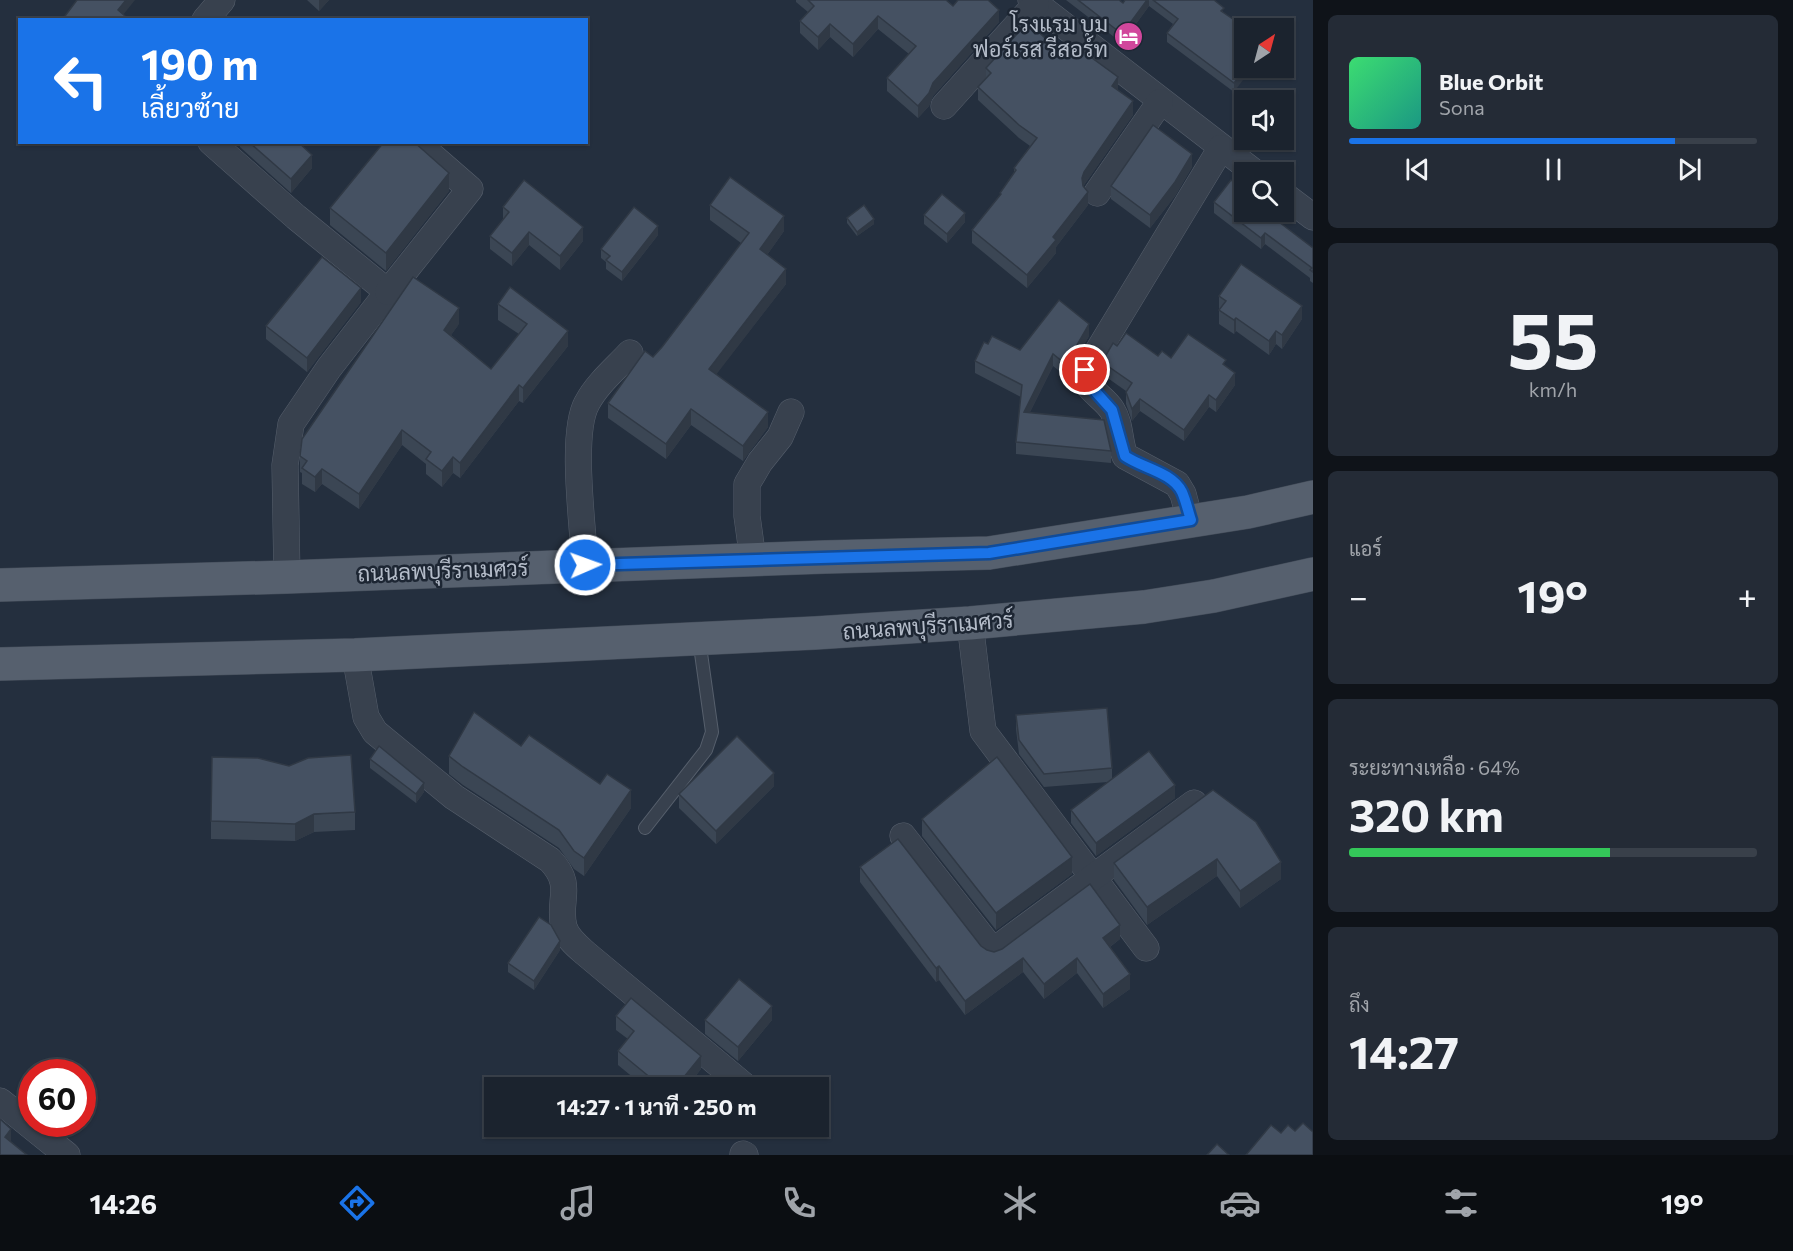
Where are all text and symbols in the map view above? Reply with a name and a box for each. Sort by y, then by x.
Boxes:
place label: โรงแรม บูม ฟอร์เรส รีสอร์ท [973,10,1108,62]
north arrow [1234,18,1294,78]
map controls [1234,18,1294,222]
hotel icon: โรงแรม บูม ฟอร์เรส รีสอร์ท [1113,20,1145,52]
text: 190 m [141,37,259,89]
icon: left [42,42,120,120]
text: Blue Orbit [1439,68,1543,95]
button: sound [1234,90,1294,150]
text: เลี้ยวซ้าย [141,91,239,124]
text: Sona [1439,95,1485,119]
icon: previous [1401,153,1434,186]
icon: pause [1537,153,1570,186]
icon: next [1673,153,1706,186]
button: search [1234,162,1294,222]
text: 55 [1508,290,1598,385]
pin [1059,344,1110,395]
icon: arrive [1068,353,1101,386]
text: km/h [1529,377,1577,401]
position arrow [553,533,617,597]
text: แอร์ [1349,536,1382,560]
street label: ถนนลพบุรีราเมศวร์ [357,554,529,589]
text: 19° [1517,567,1588,622]
text: − [1349,575,1368,616]
text: + [1738,575,1757,616]
street label: ถนนลพบุรีราเมศวร์ [842,606,1014,647]
text: ระยะทางเหลือ · 64% [1349,755,1520,779]
text: 320 km [1349,786,1504,841]
text: ถึง [1349,992,1370,1016]
text: 14:27 [1349,1023,1459,1078]
speed limit sign: 60 [18,1059,96,1137]
text: 14:27 · 1 นาที · 250 m [556,1093,757,1120]
icon: directions [336,1182,378,1224]
icon: music [557,1182,599,1224]
icon: phone [778,1182,820,1224]
icon: climate [999,1182,1041,1224]
icon: car [1219,1182,1261,1224]
icon: filters [1440,1182,1482,1224]
text: 14:26 [89,1187,157,1220]
text: 19° [1661,1187,1703,1220]

